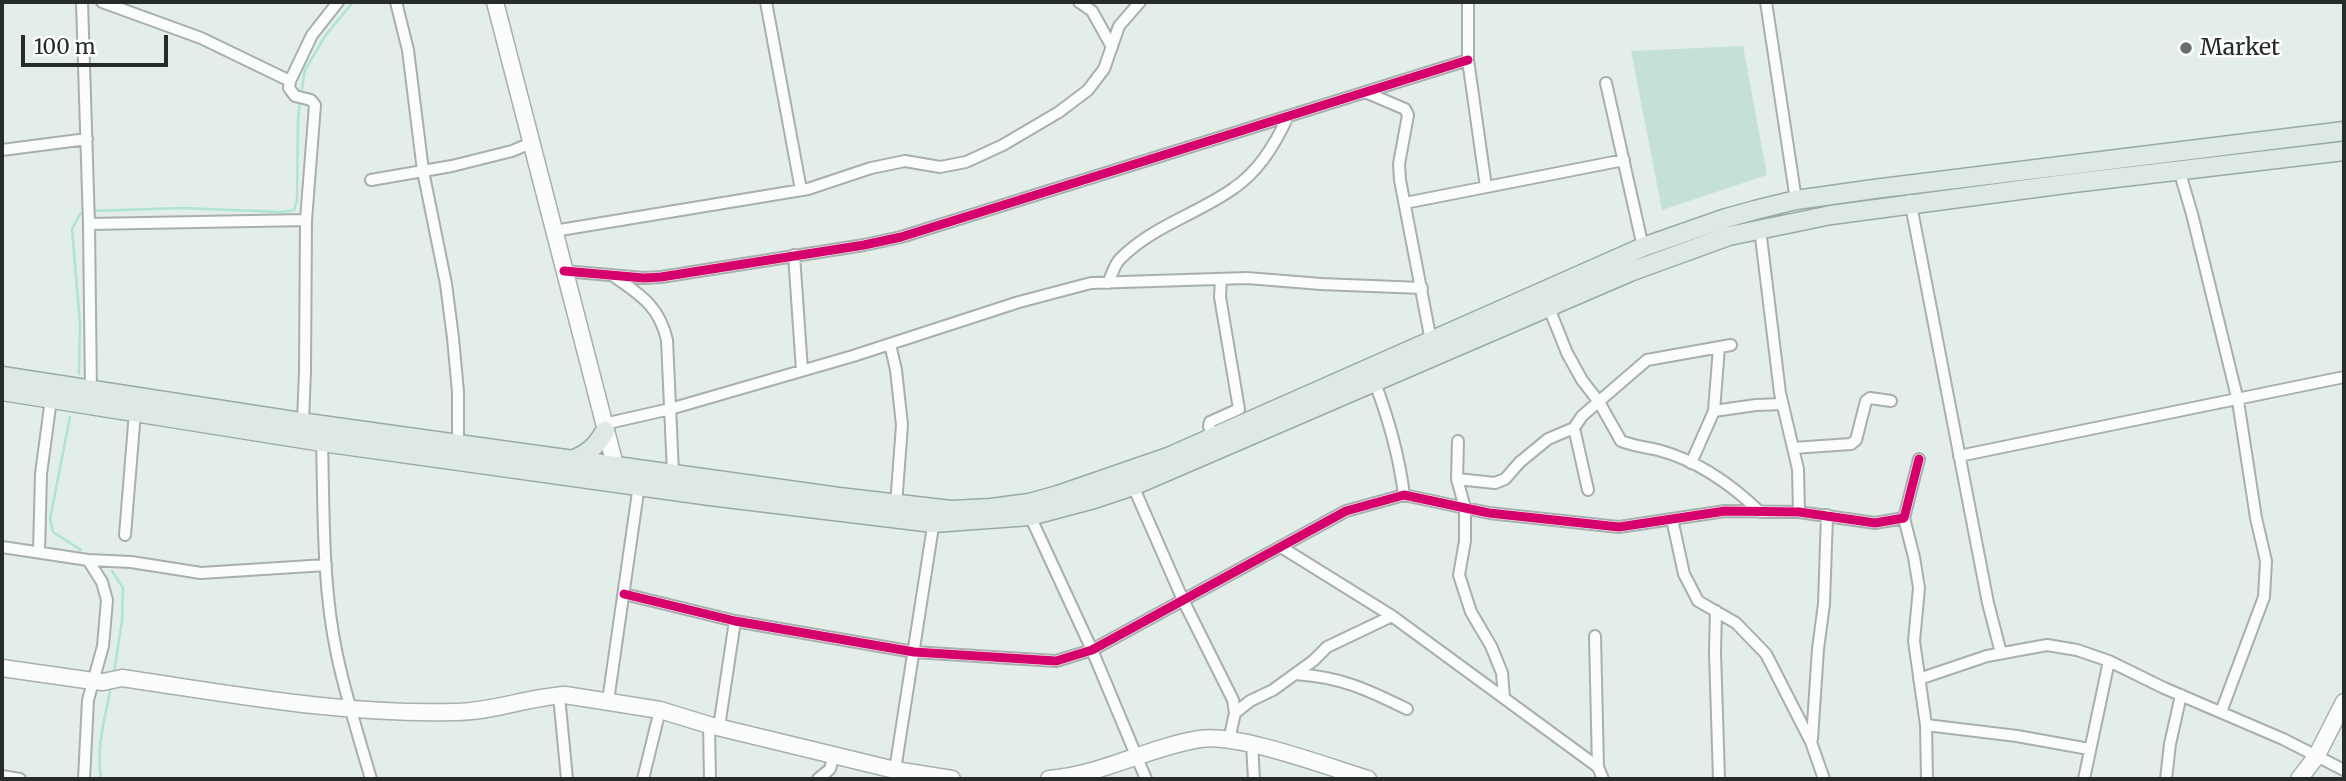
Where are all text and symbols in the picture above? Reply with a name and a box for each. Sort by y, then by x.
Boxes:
scale bar [24,21,172,65]
text: 100 m [34,33,96,60]
place label: Market [2200,34,2280,62]
marker: Market [2178,40,2194,56]

